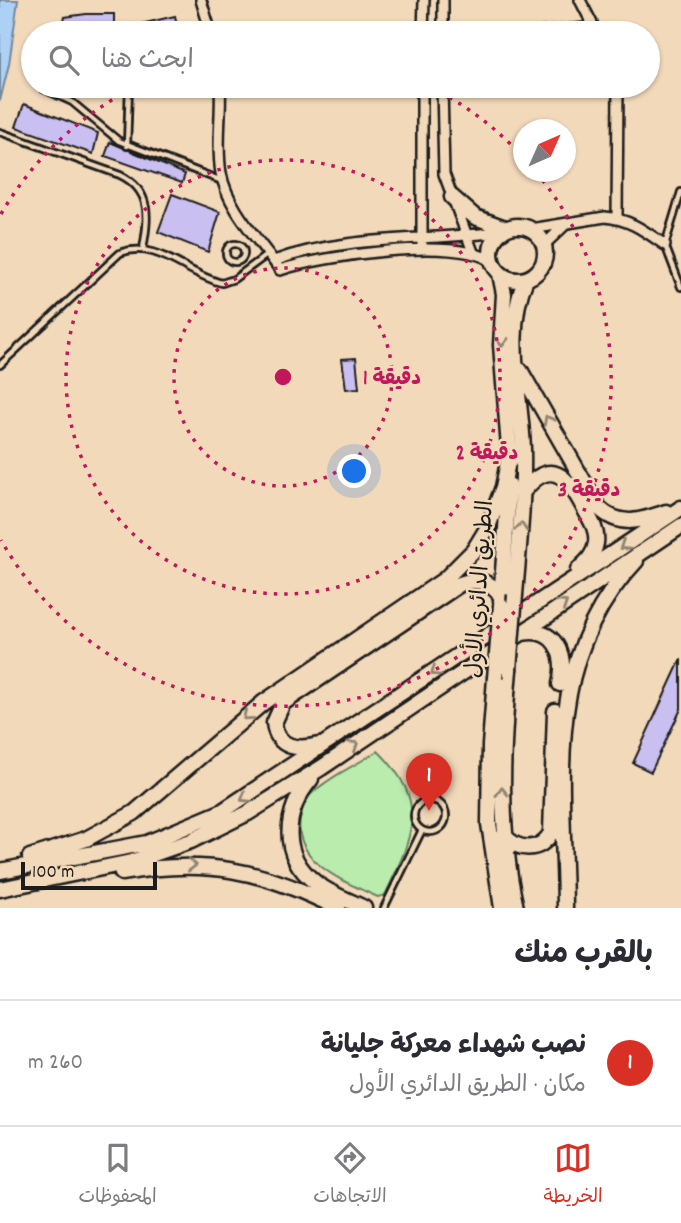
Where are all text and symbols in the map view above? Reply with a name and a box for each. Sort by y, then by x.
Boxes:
search box [21,21,660,98]
icon: search [45,41,83,79]
text: ابحث هنا [101,43,194,80]
north arrow [513,119,576,182]
one-way arrow [494,337,509,348]
centre of rings [271,365,295,389]
text: 1 دقيقة [363,365,421,395]
one-way arrow [543,414,556,427]
text: 2 دقيقة [456,440,518,470]
your location [337,454,371,488]
text: 3 دقيقة [558,477,620,507]
street label: الطريق الدائري الأول [456,499,504,679]
one-way arrow [513,521,528,532]
one-way arrow [619,538,632,550]
one-way arrow [555,599,568,612]
one-way arrow [430,664,443,676]
one-way arrow [243,708,256,720]
one-way arrow [346,741,359,753]
pin: 1 [406,753,452,811]
one-way arrow [494,786,509,797]
one-way arrow [240,790,253,803]
one-way arrow [186,858,197,873]
scale bar [21,859,158,891]
text: 100 m [32,860,74,887]
text: بالقرب منك [515,935,653,978]
text: نصب شهداء معركة جليانة [321,1028,586,1065]
text: 260 m [28,1047,83,1080]
text: 1 [627,1047,633,1080]
text: مكان · الطريق الدائري الأول [349,1070,586,1103]
tab: المحفوظات [78,1139,157,1212]
tab: الاتجاهات [313,1139,387,1212]
tab: الخريطة [543,1139,603,1212]

